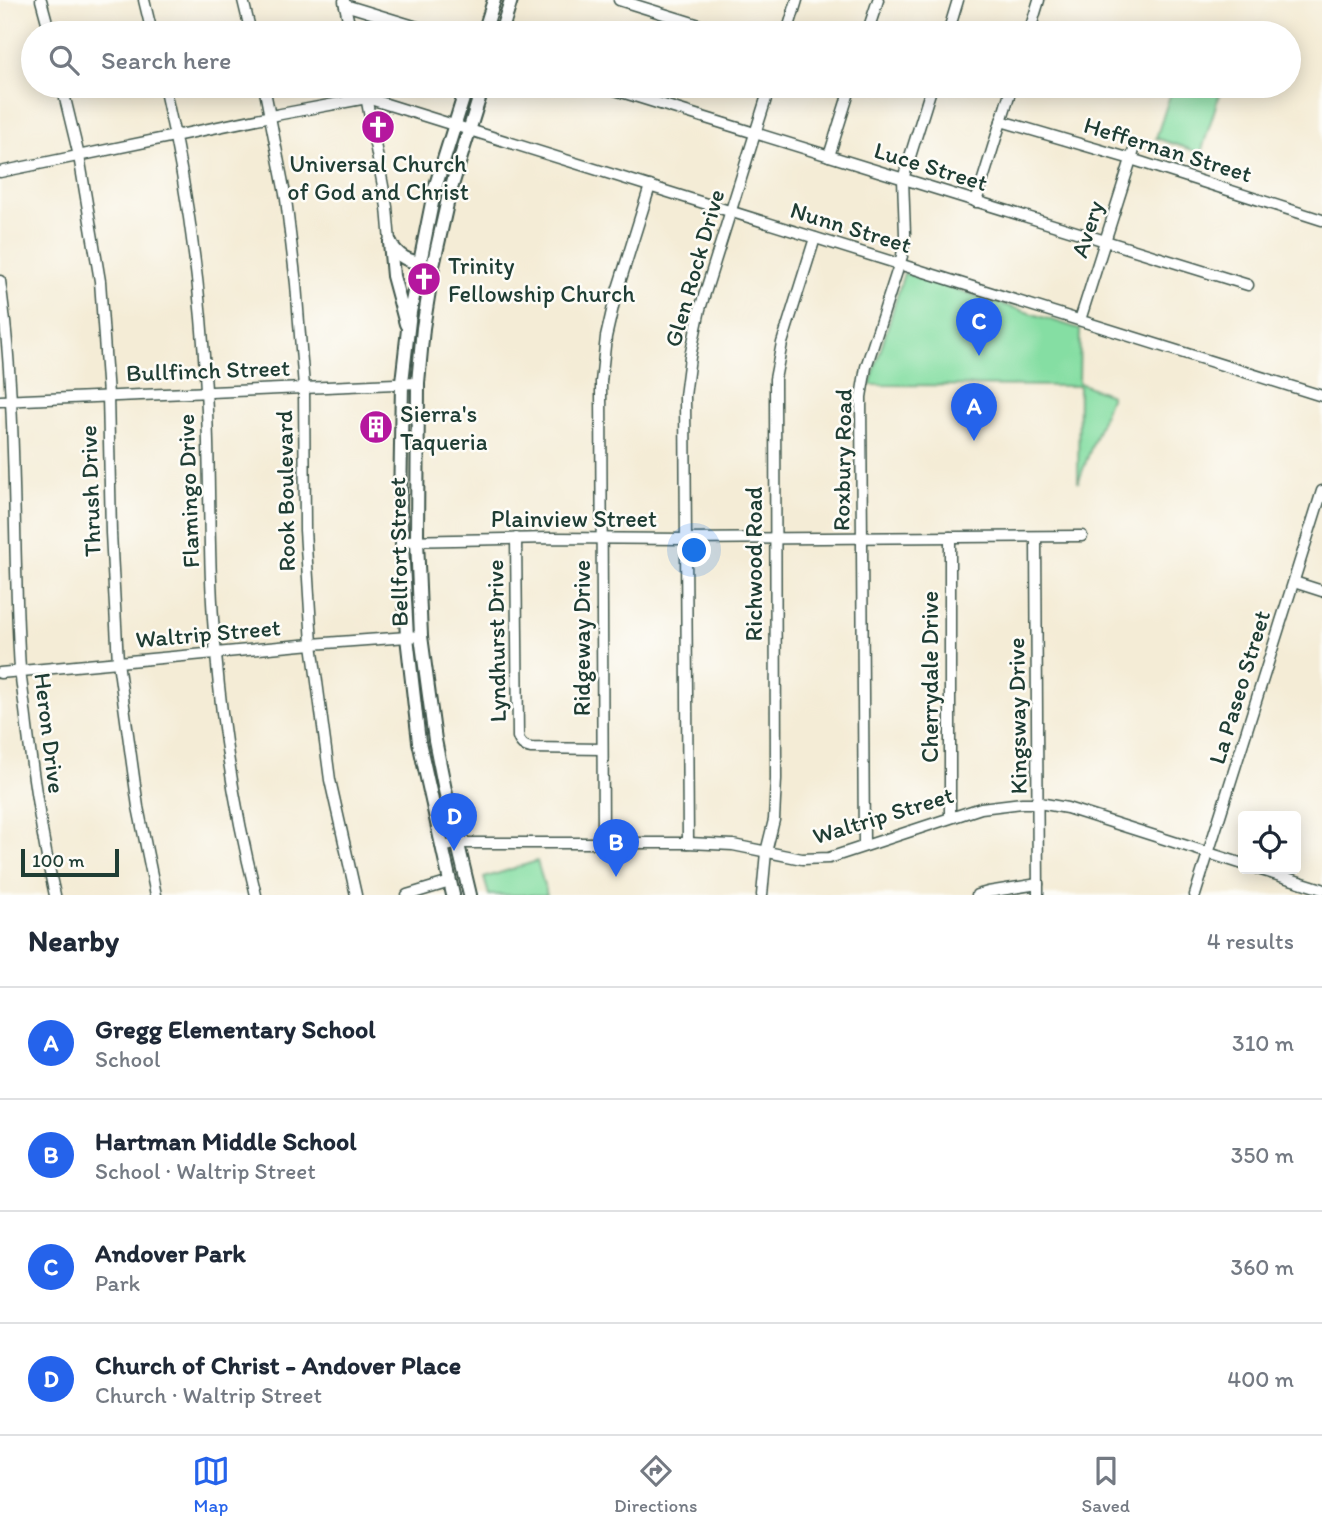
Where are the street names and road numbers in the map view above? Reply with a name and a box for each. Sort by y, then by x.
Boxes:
street label: Heffernan Street [1080,110,1256,188]
street label: Luce Street [871,135,991,197]
street label: Glen Rock Drive [658,186,730,350]
street label: Nunn Street [787,195,915,259]
street label: Avery [1064,196,1110,261]
street label: Bullfinch Street [126,353,290,387]
street label: Roxbury Road [826,388,858,531]
street label: Rook Boulevard [269,410,301,572]
street label: Flamingo Drive [171,413,205,569]
street label: Thrush Drive [73,425,107,557]
street label: Bellfort Street [382,477,414,627]
street label: Richwood Road [739,486,768,641]
street label: Plainview Street [491,504,657,533]
street label: Lyndhurst Drive [480,559,512,723]
street label: Ridgeway Drive [567,560,596,716]
street label: Cherrydale Drive [915,591,944,763]
street label: La Paseo Street [1202,607,1276,767]
street label: Waltrip Street [134,612,282,654]
street label: Kingsway Drive [1001,637,1033,795]
street label: Heron Drive [28,671,72,795]
street label: Waltrip Street [809,780,957,850]

